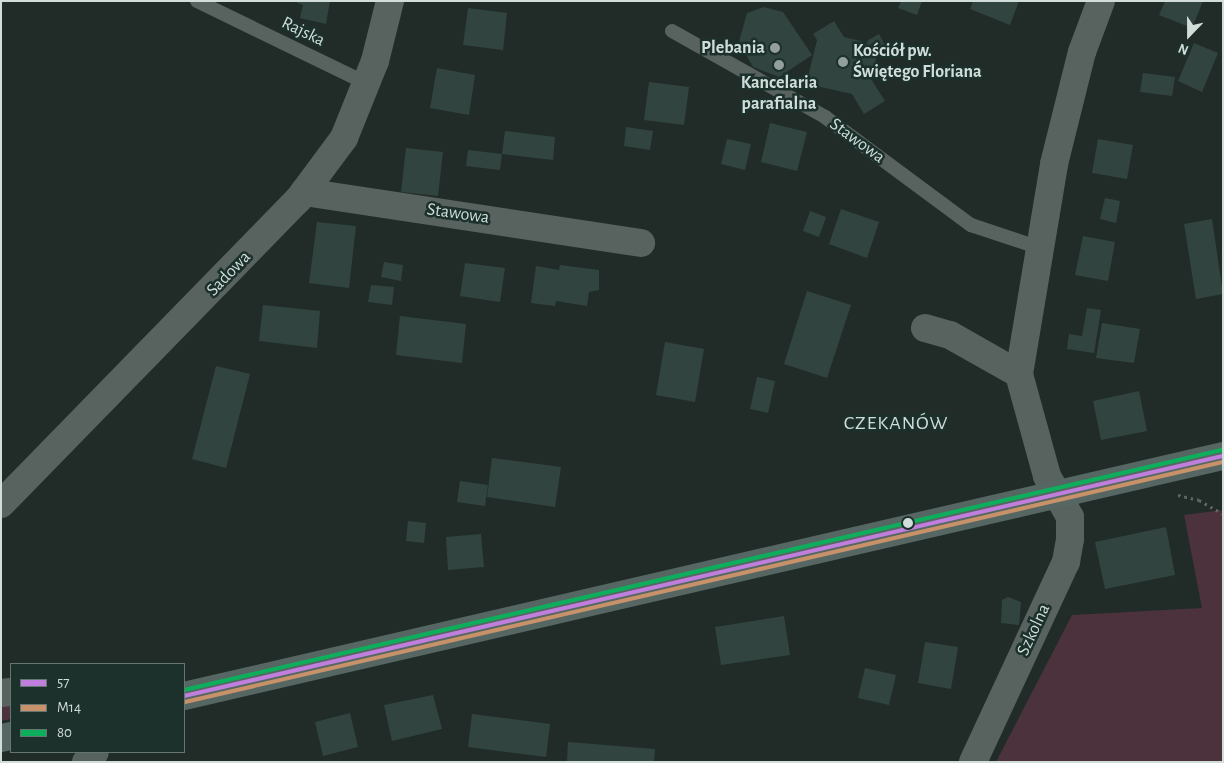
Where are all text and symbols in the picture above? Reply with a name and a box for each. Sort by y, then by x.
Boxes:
north arrow [1164,10,1214,60]
street label: Rajska [278,12,328,52]
place label: Plebania [701,37,765,59]
place label: Kościół pw. Świętego Floriana [853,41,982,84]
text: N [1176,41,1191,57]
marker: Plebania [769,42,781,54]
marker: Kościół pw. Świętego Floriana [837,56,849,68]
marker: Kancelaria parafialna [773,59,785,71]
place label: Kancelaria parafialna [741,73,817,116]
street label: Stawowa [825,114,889,168]
street label: Stawowa [425,199,491,229]
street label: Sadowa [202,247,256,301]
district label: CZEKANÓW [843,411,949,435]
unlabelled marker [903,518,913,528]
street label: Szkolna [1013,601,1055,659]
legend [10,663,185,753]
text: 57 [57,675,70,690]
text: M14 [57,700,81,715]
text: 80 [57,725,72,740]

